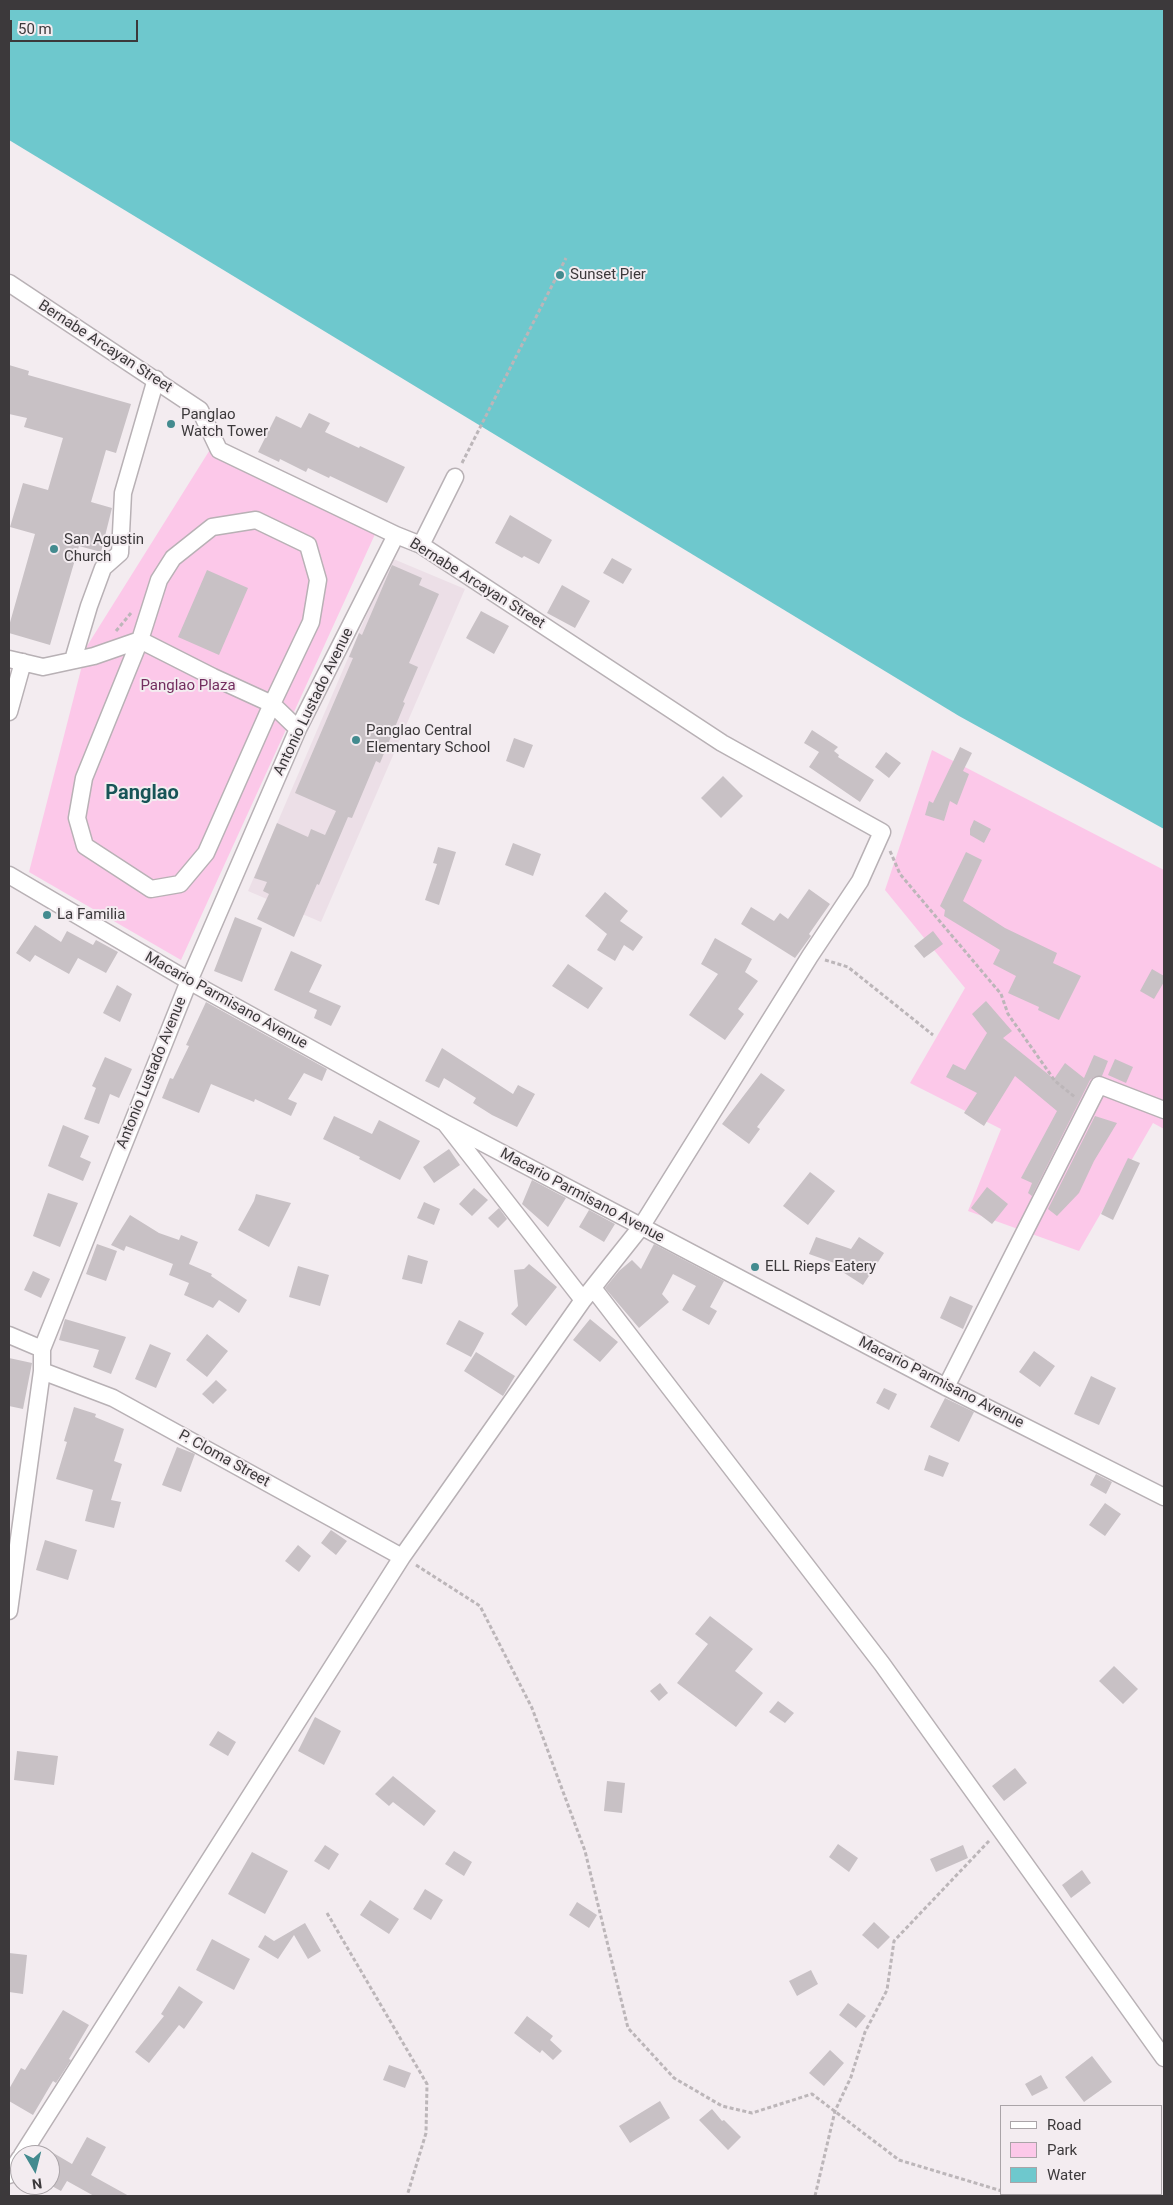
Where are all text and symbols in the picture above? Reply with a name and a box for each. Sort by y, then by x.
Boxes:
scale bar [12,10,140,42]
text: 50 m [18,20,52,38]
place label: Sunset Pier [570,266,646,284]
marker: Sunset Pier [554,269,566,281]
street label: Bernabe Arcayan Street [35,297,175,397]
place label: Panglao Watch Tower [181,406,268,441]
marker: Panglao Watch Tower [165,418,177,430]
place label: San Agustin Church [64,531,144,566]
street label: Bernabe Arcayan Street [406,535,548,633]
marker: San Agustin Church [48,543,60,555]
street label: Antonio Lustado Avenue [270,625,358,779]
park label: Panglao Plaza [140,677,236,695]
place label: Panglao Central Elementary School [366,722,490,757]
marker: Panglao Central Elementary School [350,734,362,746]
district label: Panglao [105,782,179,806]
place label: La Familia [57,906,125,924]
marker: La Familia [41,909,53,921]
street label: Macario Parmisano Avenue [142,949,310,1053]
street label: Antonio Lustado Avenue [113,994,191,1152]
street label: Macario Parmisano Avenue [497,1145,667,1247]
place label: ELL Rieps Eatery [765,1258,876,1276]
marker: ELL Rieps Eatery [749,1261,761,1273]
street label: Macario Parmisano Avenue [855,1333,1027,1433]
street label: P. Cloma Street [175,1427,273,1491]
legend [1000,2105,1163,2195]
text: Road [1047,2116,1081,2134]
text: Park [1047,2141,1077,2159]
north arrow [10,2145,60,2195]
text: Water [1047,2166,1086,2184]
text: N [31,2175,43,2192]

